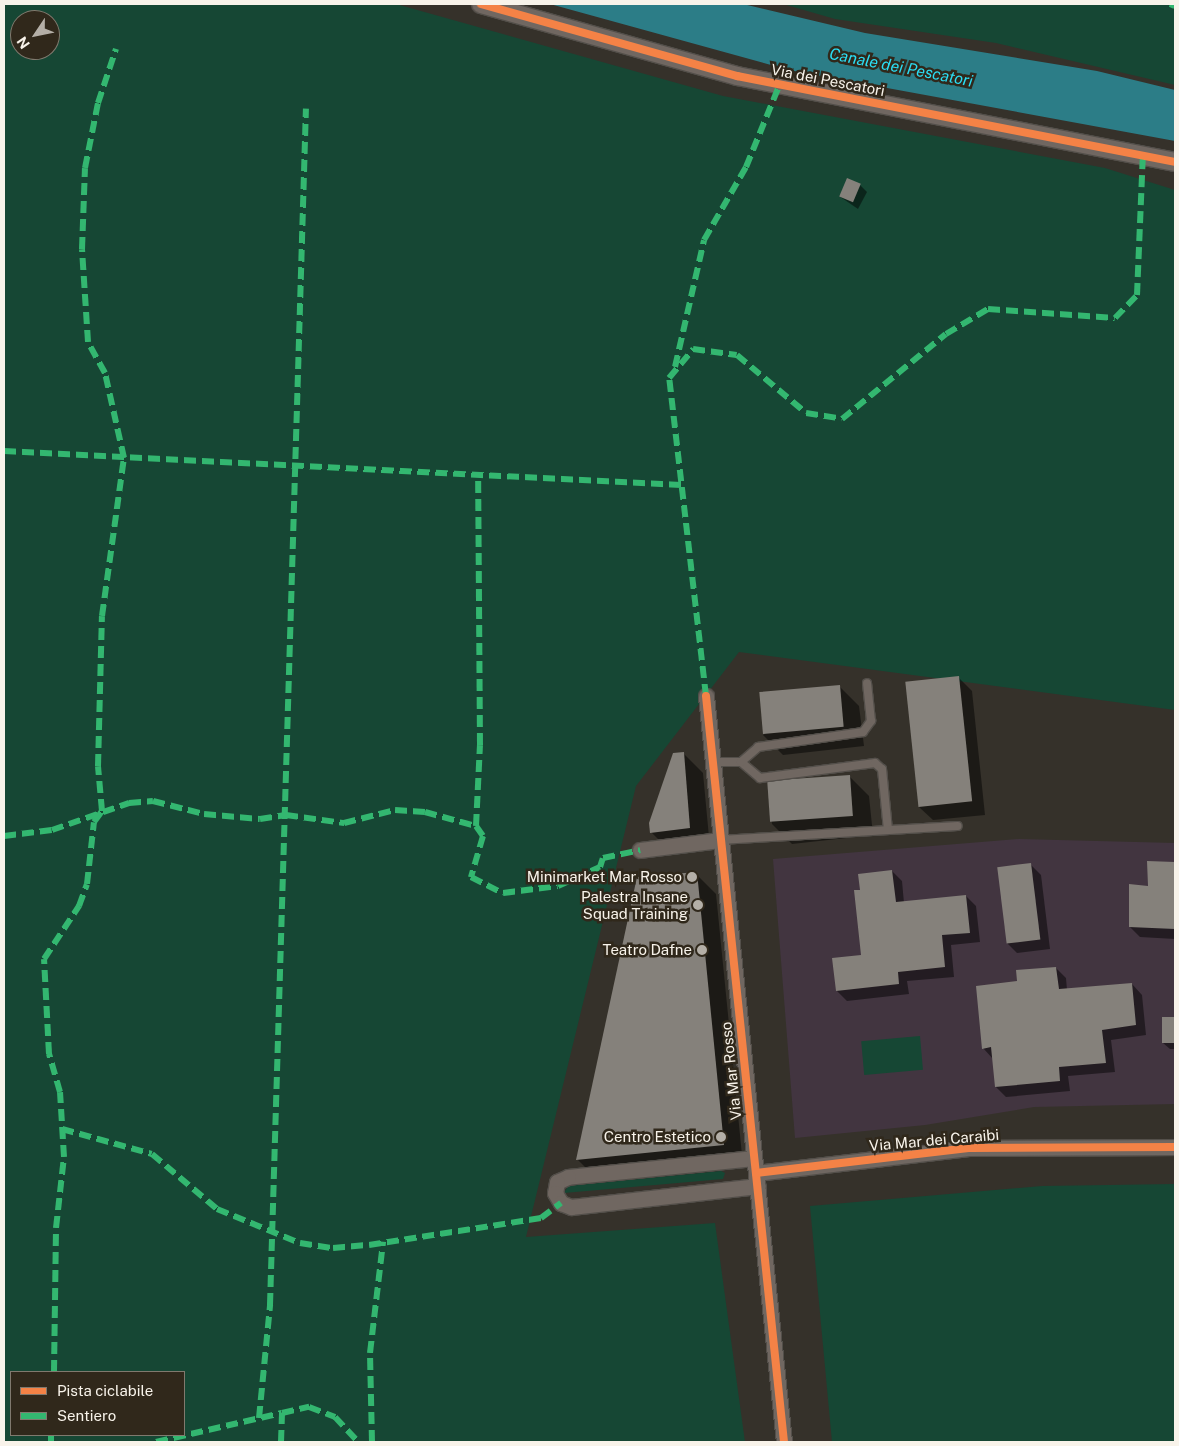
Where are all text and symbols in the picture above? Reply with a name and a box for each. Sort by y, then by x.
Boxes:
north arrow [10,10,60,60]
text: N [14,34,33,52]
water label: Canale dei Pescatori [827,45,975,91]
street label: Via dei Pescatori [769,60,887,100]
place label: Minimarket Mar Rosso [527,868,682,886]
marker: Minimarket Mar Rosso [686,871,698,883]
place label: Palestra Insane Squad Training [581,887,688,922]
marker: Palestra Insane Squad Training [692,899,704,911]
place label: Teatro Dafne [603,941,692,959]
marker: Teatro Dafne [696,944,708,956]
street label: Via Mar Rosso [717,1021,745,1121]
street label: Via Mar dei Caraibi [868,1125,1000,1155]
place label: Centro Estetico [604,1128,711,1146]
marker: Centro Estetico [715,1131,727,1143]
legend [10,1371,185,1436]
text: Pista ciclabile [57,1382,153,1399]
text: Sentiero [57,1407,116,1424]

